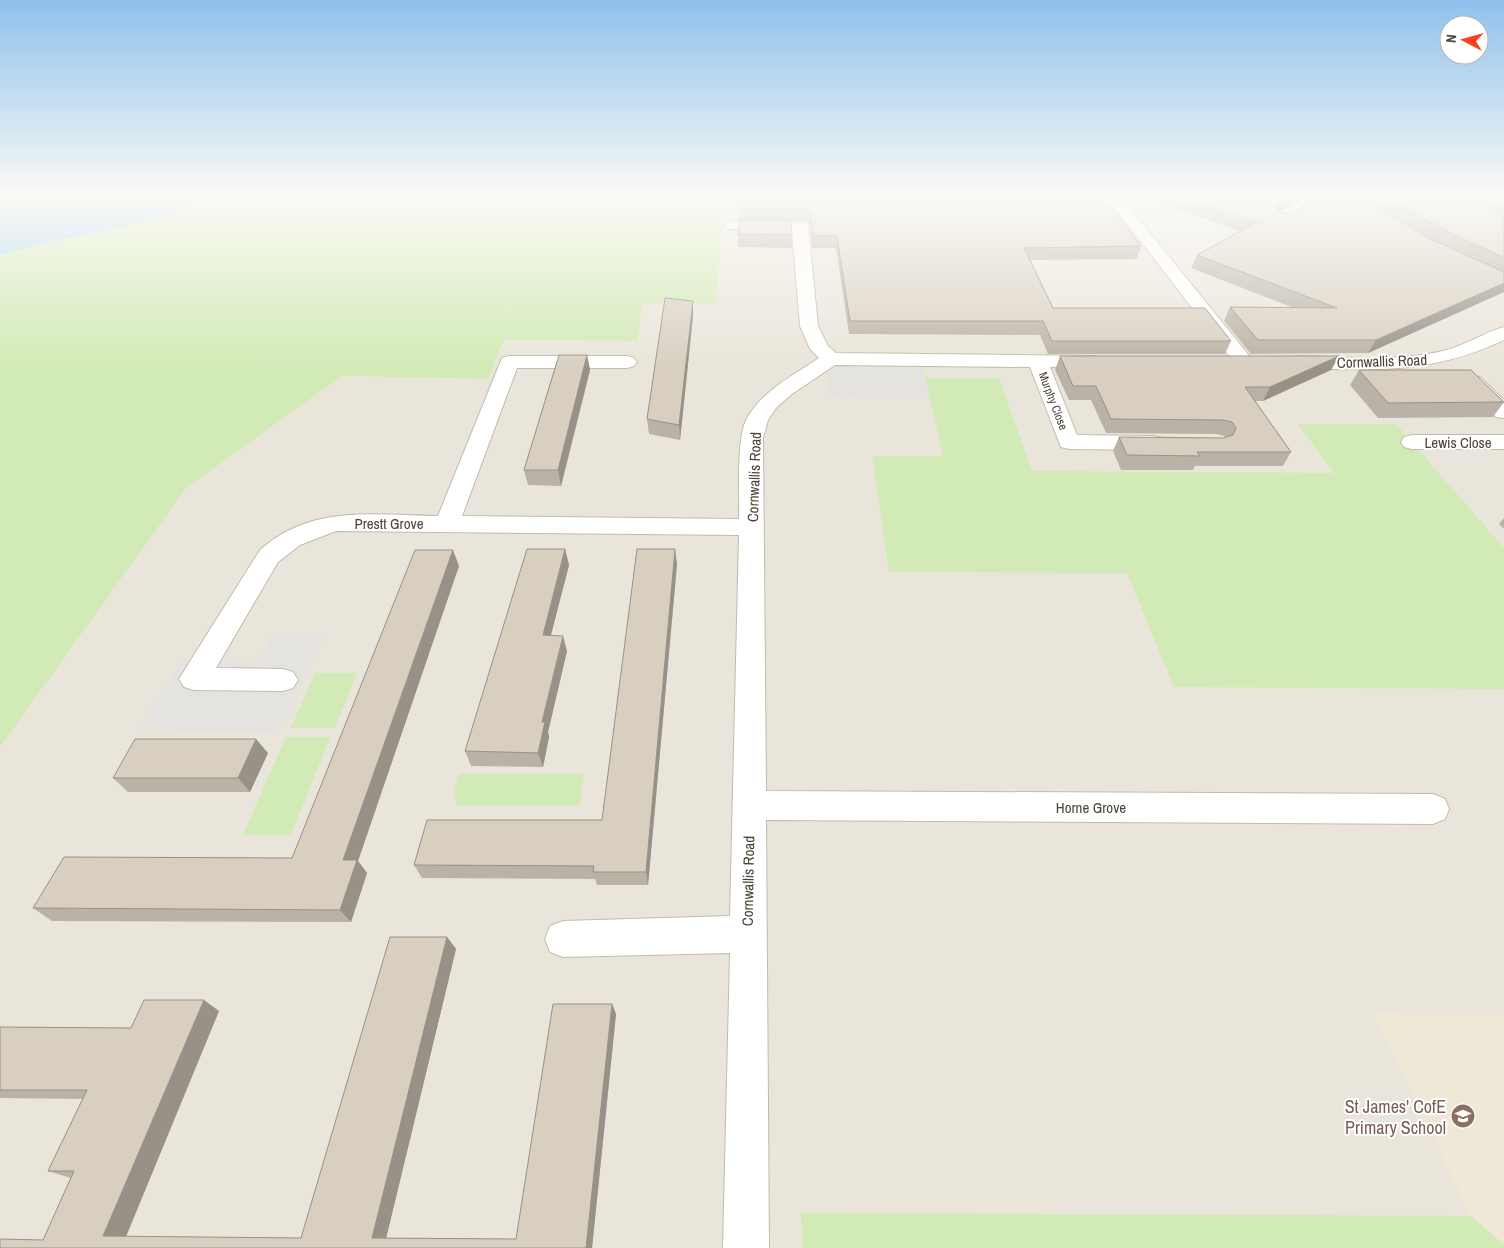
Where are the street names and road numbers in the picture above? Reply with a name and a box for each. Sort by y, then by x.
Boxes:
street label: Cornwallis Road [1337,349,1427,373]
street label: Murphy Close [1035,370,1071,432]
street label: Cornwallis Road [742,432,766,522]
street label: Lewis Close [1425,432,1492,453]
street label: Prestt Grove [354,513,424,534]
street label: Horne Grove [1056,797,1126,818]
street label: Cornwallis Road [737,836,759,926]

